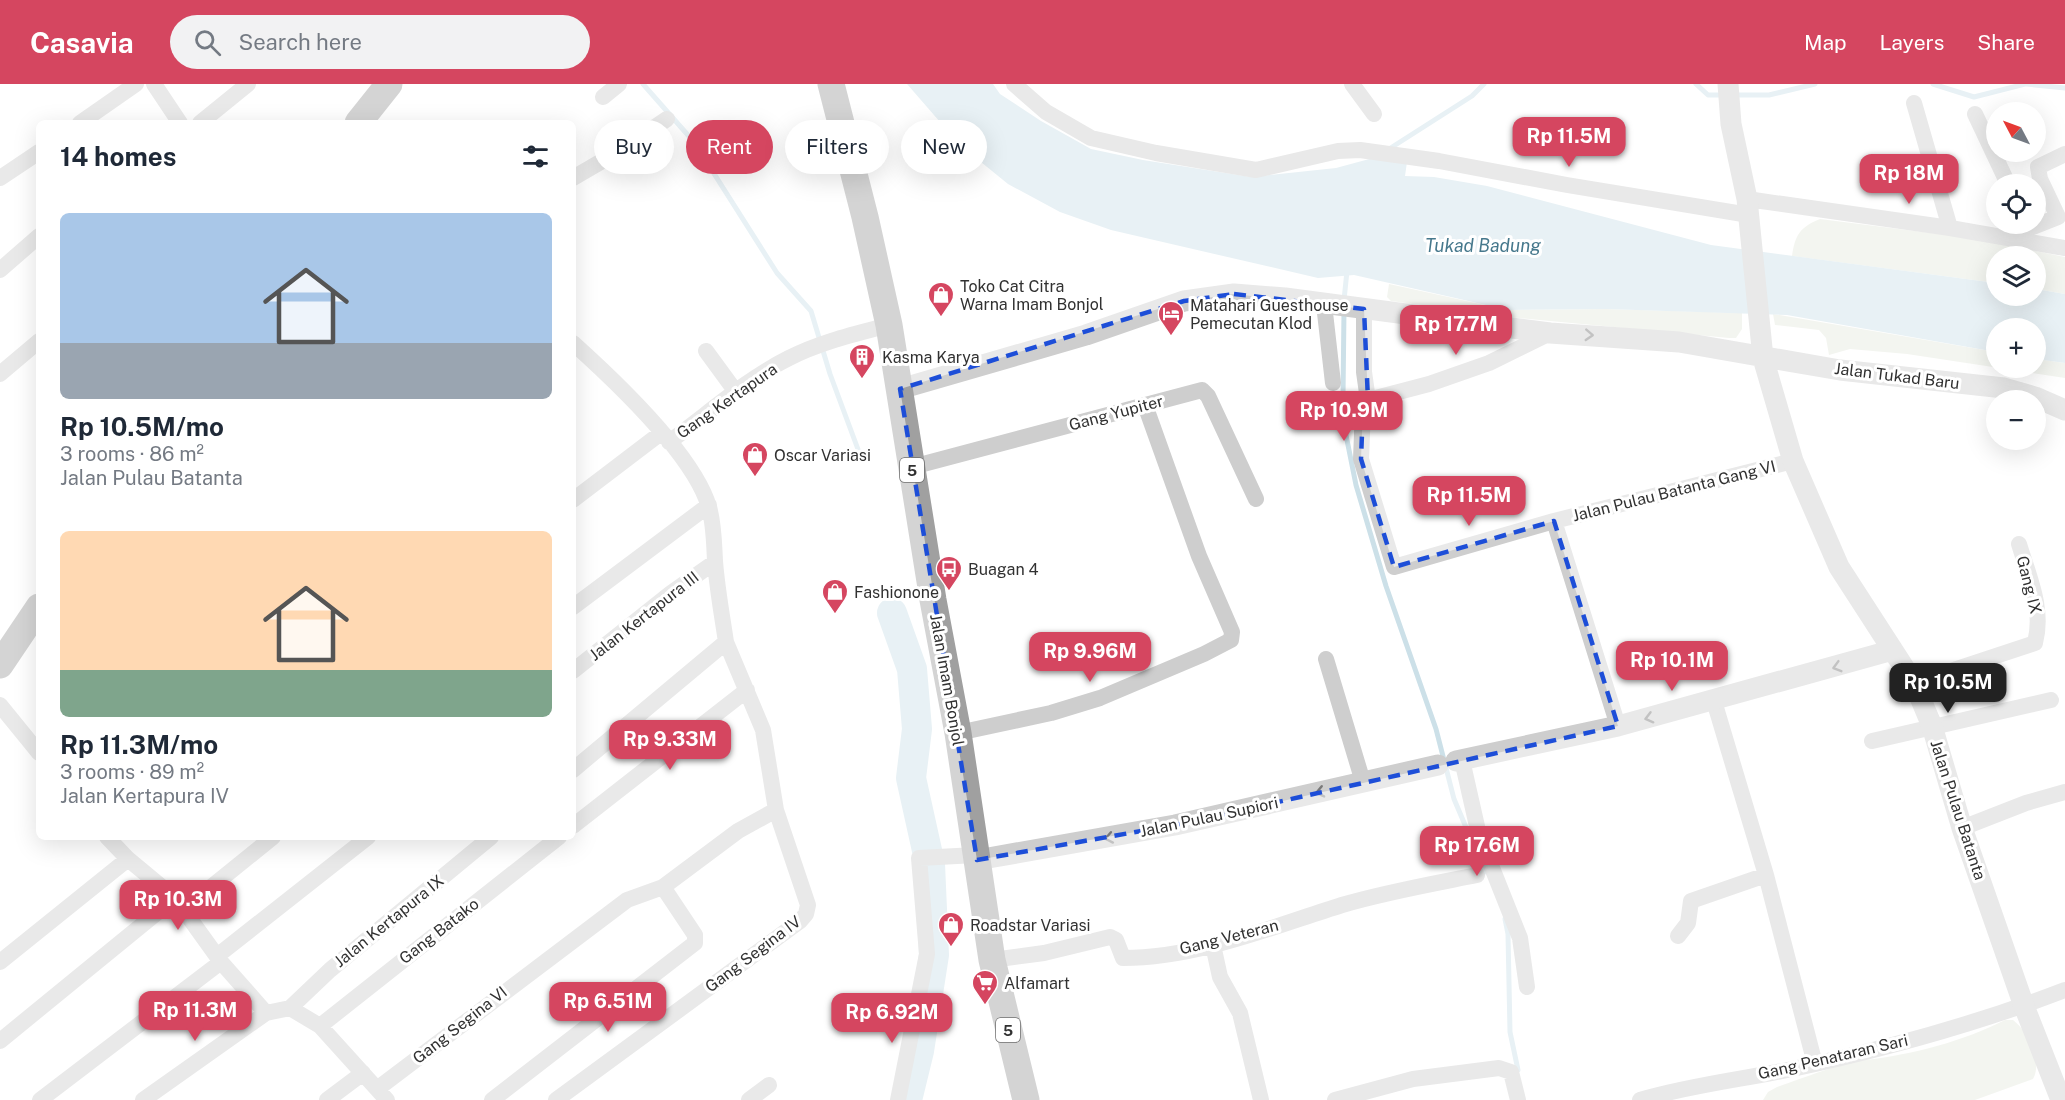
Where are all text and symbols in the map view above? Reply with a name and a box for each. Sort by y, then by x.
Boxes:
search box [170,15,590,69]
text: Casavia [30,26,134,59]
icon: search [191,26,224,59]
text: Search here [239,29,362,55]
text: Map [1804,30,1847,55]
text: Layers [1880,30,1944,55]
text: Share [1977,30,2035,55]
north arrow [1986,102,2046,162]
map controls [1986,102,2046,450]
pin: Rp 11.5M [1507,117,1631,168]
chip: Buy [594,120,674,174]
chip: Rent [686,120,773,174]
chip: Filters [785,120,889,174]
chip: New [901,120,987,174]
text: Rp 11.5M [1527,124,1611,148]
icon: filters [519,140,552,173]
text: 14 homes [60,141,176,172]
pin: Rp 18M [1860,154,1958,205]
text: Rp 18M [1874,161,1944,185]
button: locate [1986,174,2046,234]
water label: Tukad Badung [1425,235,1541,256]
button: layers [1986,246,2046,306]
icon: home [252,252,360,360]
place label: Toko Cat Citra Warna Imam Bonjol [960,277,1104,314]
shop icon: Toko Cat Citra Warna Imam Bonjol [926,280,956,318]
place label: Matahari Guesthouse Pemecutan Klod [1190,296,1349,333]
hotel icon: Matahari Guesthouse Pemecutan Klod [1156,299,1186,337]
pin: Rp 17.7M [1394,305,1518,356]
text: Rp 17.7M [1414,312,1498,336]
button: + [1986,318,2046,378]
one-way arrow [1585,329,1594,342]
building icon: Kasma Karya [847,342,877,380]
place label: Kasma Karya [882,348,980,367]
street label: Gang Kertapura [673,359,781,443]
street label: Jalan Tukad Baru [1833,359,1961,393]
button: − [1986,390,2046,450]
street label: Gang Yupiter [1067,391,1165,435]
pin: Rp 10.9M [1282,391,1406,442]
text: Rp 10.9M [1300,398,1388,422]
text: Rp 10.5M/mo [60,411,224,442]
shop icon: Oscar Variasi [740,440,770,478]
text: 3 rooms · 86 m² [60,442,204,466]
place label: Oscar Variasi [774,446,871,465]
street label: Jalan Pulau Batanta Gang VI [1570,457,1778,525]
road number: 5 [900,458,924,482]
text: Jalan Pulau Batanta [60,466,243,490]
pin: Rp 11.5M [1407,476,1531,527]
text: Rp 11.5M [1427,483,1511,507]
bus stop icon: Buagan 4 [934,554,964,592]
street label: Gang IX [2013,554,2045,616]
place label: Buagan 4 [968,560,1039,579]
street label: Jalan Kertapura III [586,567,702,665]
icon: home [252,570,360,678]
shop icon: Fashionone [820,577,850,615]
place label: Fashionone [854,583,939,602]
street label: Jalan Imam Bonjol [926,612,968,748]
pin: Rp 9.96M [1028,632,1152,683]
text: Rp 9.96M [1043,639,1137,663]
pin: Rp 10.1M [1610,641,1734,692]
text: Rp 10.1M [1630,648,1714,672]
one-way arrow [1832,660,1843,672]
pin: Rp 10.5M [1886,663,2010,714]
text: Rp 10.5M [1903,670,1993,694]
one-way arrow [1644,711,1655,723]
pin: Rp 9.33M [608,720,732,771]
text: Rp 9.33M [623,727,717,751]
text: Rp 11.3M/mo [60,729,218,760]
street label: Jalan Pulau Batanta [1926,738,1990,882]
text: 3 rooms · 89 m² [60,760,204,784]
text: Jalan Kertapura IV [60,784,229,808]
one-way arrow [1315,784,1325,797]
street label: Jalan Pulau Supiori [1138,793,1280,841]
pin: Rp 17.6M [1415,826,1539,877]
one-way arrow [1104,831,1114,844]
text: Rp 17.6M [1434,833,1520,857]
street label: Jalan Kertapura IX [330,871,448,971]
pin: Rp 10.3M [116,880,240,931]
text: Rp 10.3M [134,887,222,911]
street label: Gang Batako [395,894,483,968]
shop icon: Roadstar Variasi [936,910,966,948]
street label: Gang Segina IV [702,912,805,996]
place label: Roadstar Variasi [970,916,1091,935]
street label: Gang Veteran [1178,916,1280,958]
supermarket icon: Alfamart [970,968,1000,1006]
place label: Alfamart [1004,974,1070,993]
street label: Gang Segina VI [409,982,511,1068]
pin: Rp 6.51M [546,982,670,1033]
text: Rp 6.51M [563,989,653,1013]
pin: Rp 11.3M [133,991,257,1042]
pin: Rp 6.92M [830,993,954,1044]
text: Rp 11.3M [153,998,237,1022]
text: Rp 6.92M [845,1000,939,1024]
road number: 5 [996,1018,1020,1042]
street label: Gang Penataran Sari [1756,1031,1910,1083]

